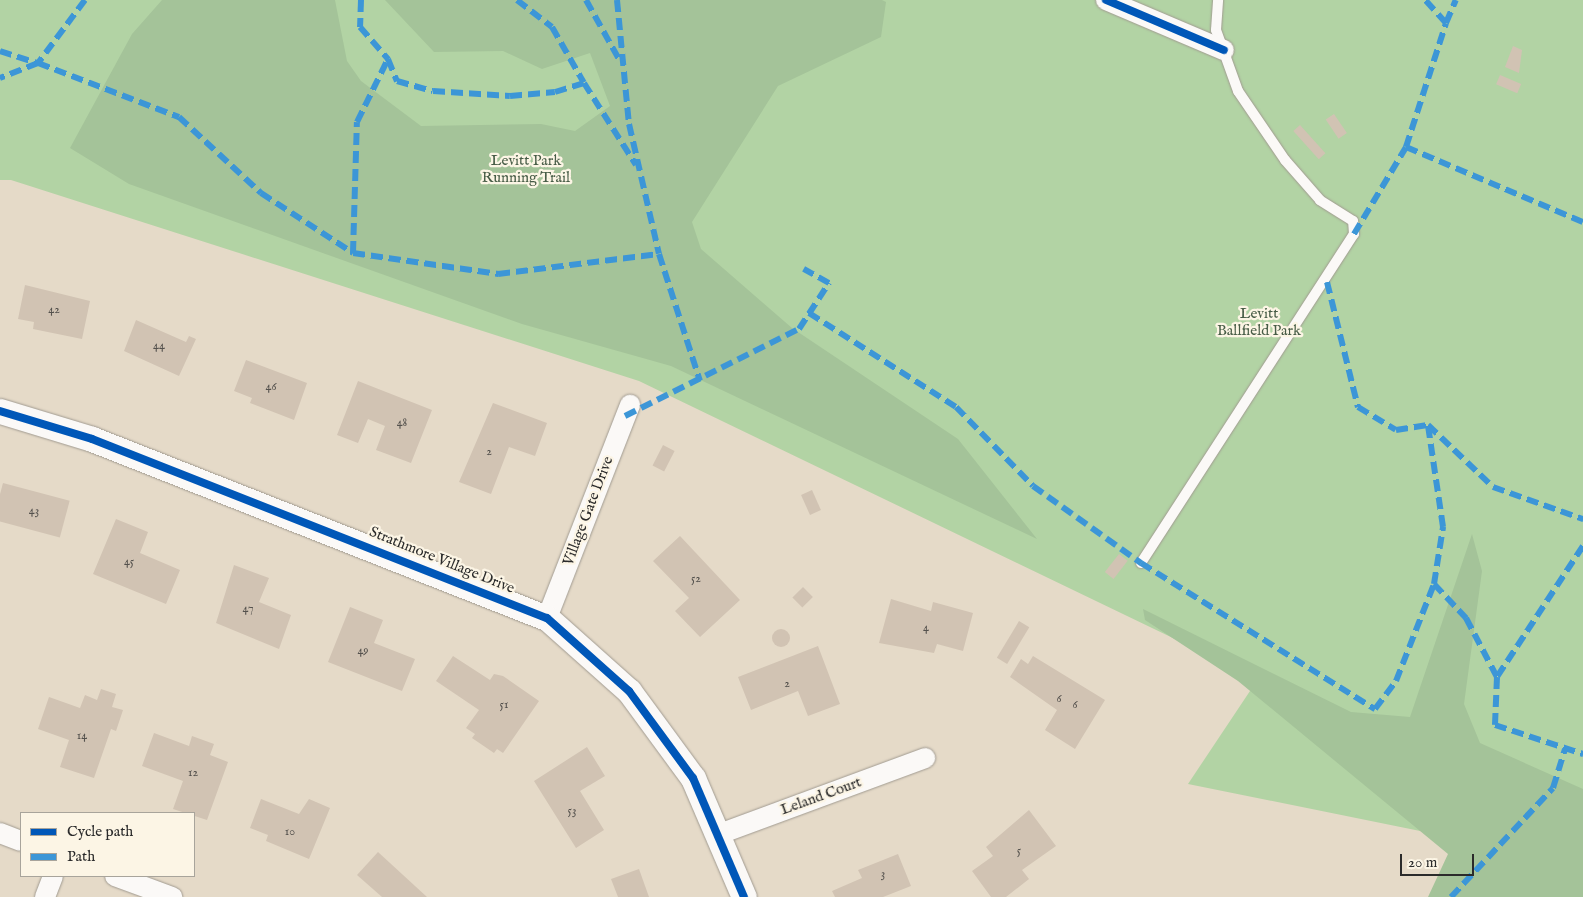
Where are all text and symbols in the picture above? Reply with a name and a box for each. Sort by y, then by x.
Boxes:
park label: Levitt Park Running Trail [482,151,570,186]
house number: 42 [48,303,60,317]
park label: Levitt Ballfield Park [1217,304,1301,339]
house number: 44 [153,339,165,353]
house number: 46 [266,380,276,394]
house number: 48 [397,416,407,430]
house number: 2 [486,445,492,459]
street label: Village Gate Drive [559,454,617,568]
house number: 43 [29,504,39,518]
street label: Strathmore Village Drive [367,523,517,597]
house number: 45 [124,555,134,569]
house number: 52 [691,572,701,586]
house number: 47 [242,602,254,616]
house number: 4 [923,621,929,635]
house number: 49 [357,644,369,658]
house number: 2 [784,677,790,691]
house number: 6 [1056,692,1062,706]
house number: 51 [500,698,508,712]
house number: 6 [1072,698,1078,712]
house number: 14 [77,729,87,743]
house number: 12 [188,766,198,780]
street label: Leland Court [778,773,864,819]
house number: 53 [568,804,576,818]
legend [20,812,195,877]
text: Cycle path [67,822,133,841]
house number: 10 [285,825,295,839]
house number: 5 [1017,844,1021,858]
scale bar [1403,844,1477,876]
text: Path [67,847,95,866]
text: 20 m [1408,853,1437,872]
house number: 3 [881,867,885,881]

